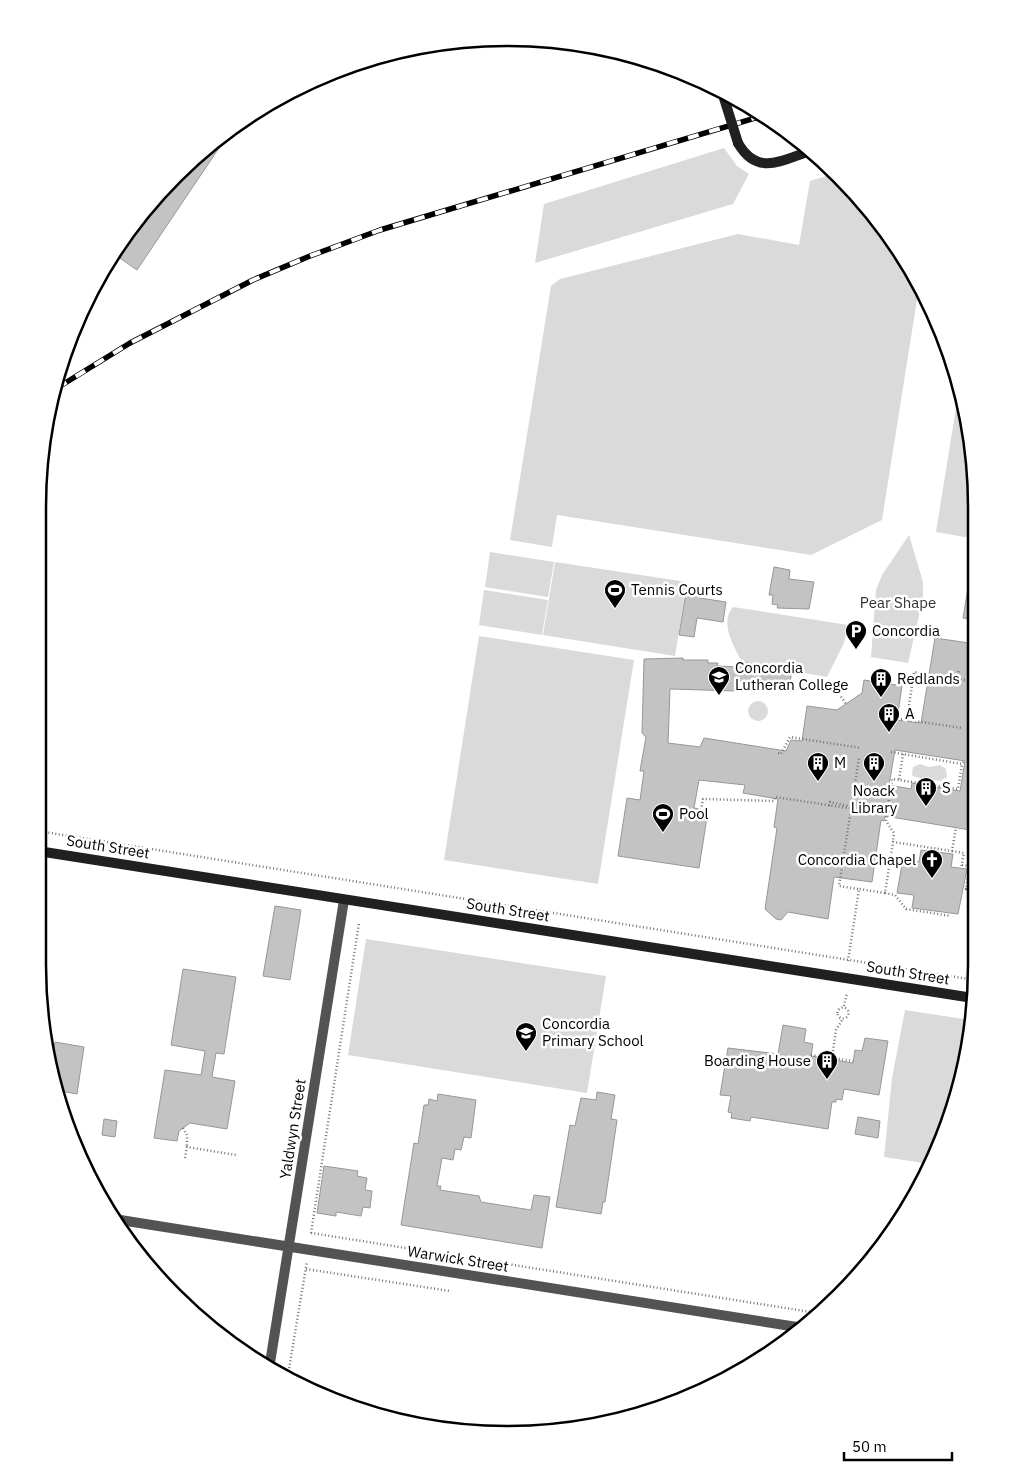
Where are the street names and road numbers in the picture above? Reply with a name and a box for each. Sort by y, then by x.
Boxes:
street label: South Street [65,831,151,862]
street label: South Street [465,894,551,925]
street label: South Street [865,957,951,988]
street label: Yaldwyn Street [275,1077,310,1180]
street label: Warwick Street [406,1241,510,1276]

